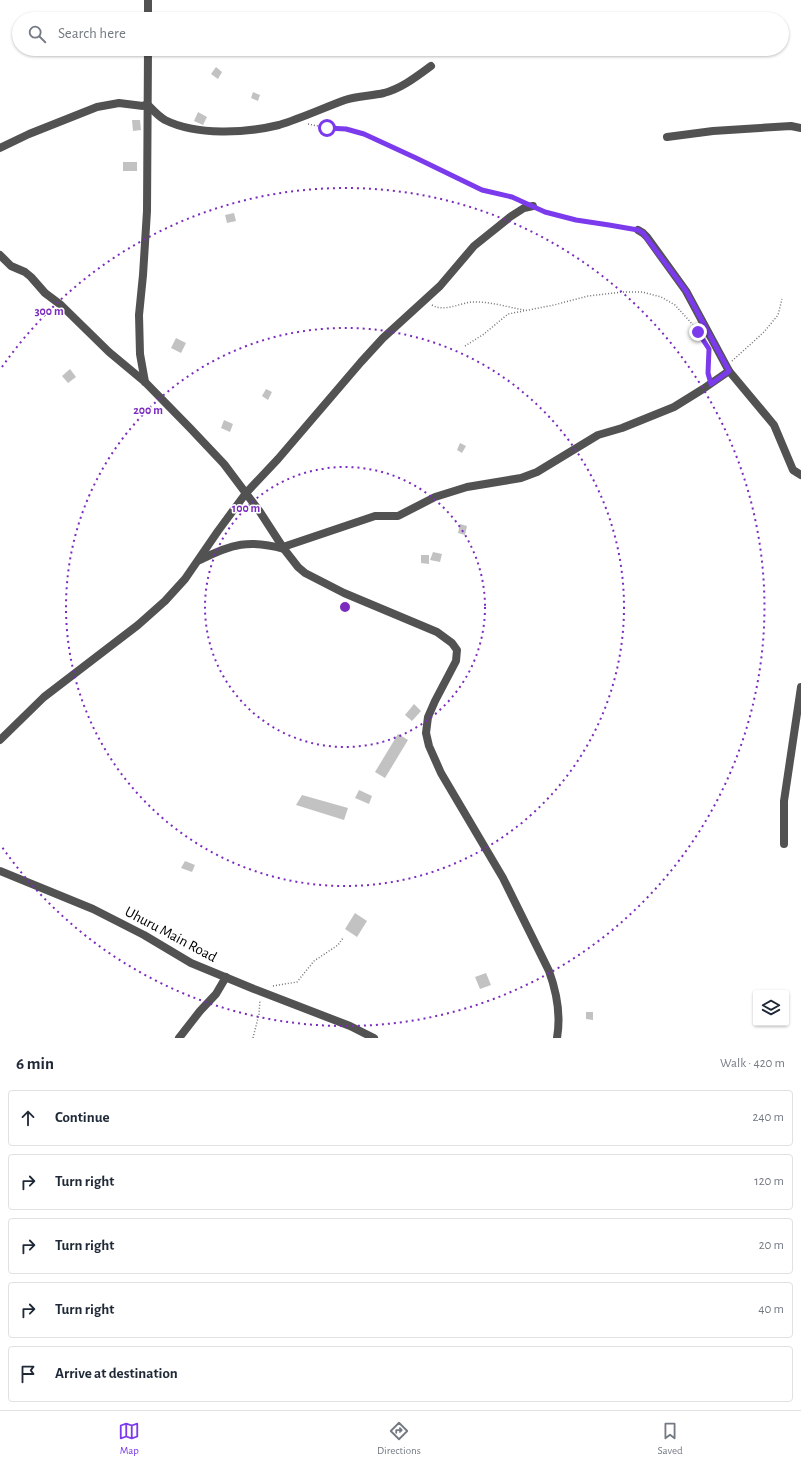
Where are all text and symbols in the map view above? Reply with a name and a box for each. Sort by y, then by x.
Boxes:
search box [12,12,789,56]
icon: search [26,23,48,45]
text: Search here [58,26,126,41]
route start [318,119,336,137]
text: 300 m [34,305,64,317]
route end [689,323,707,341]
text: 200 m [133,404,163,416]
text: 100 m [232,502,260,514]
centre of rings [338,600,352,614]
street label: Uhuru Main Road [122,904,219,965]
map controls [753,990,789,1026]
button: layers [753,990,789,1026]
text: 6 min [16,1055,54,1072]
text: Walk · 420 m [720,1057,785,1070]
icon: ahead [17,1107,39,1129]
text: Continue [55,1110,110,1125]
text: 240 m [752,1111,784,1124]
icon: right [17,1171,39,1193]
text: Turn right [55,1174,114,1189]
text: 120 m [754,1175,784,1188]
icon: right [17,1235,39,1257]
text: Turn right [55,1238,114,1253]
text: 20 m [759,1239,784,1252]
icon: right [17,1299,39,1321]
text: Turn right [55,1302,114,1317]
text: 40 m [758,1303,784,1316]
icon: arrive [17,1363,39,1385]
text: Arrive at destination [55,1366,178,1381]
tab: Map [118,1420,140,1457]
tab: Directions [377,1420,421,1457]
tab: Saved [657,1420,683,1457]

